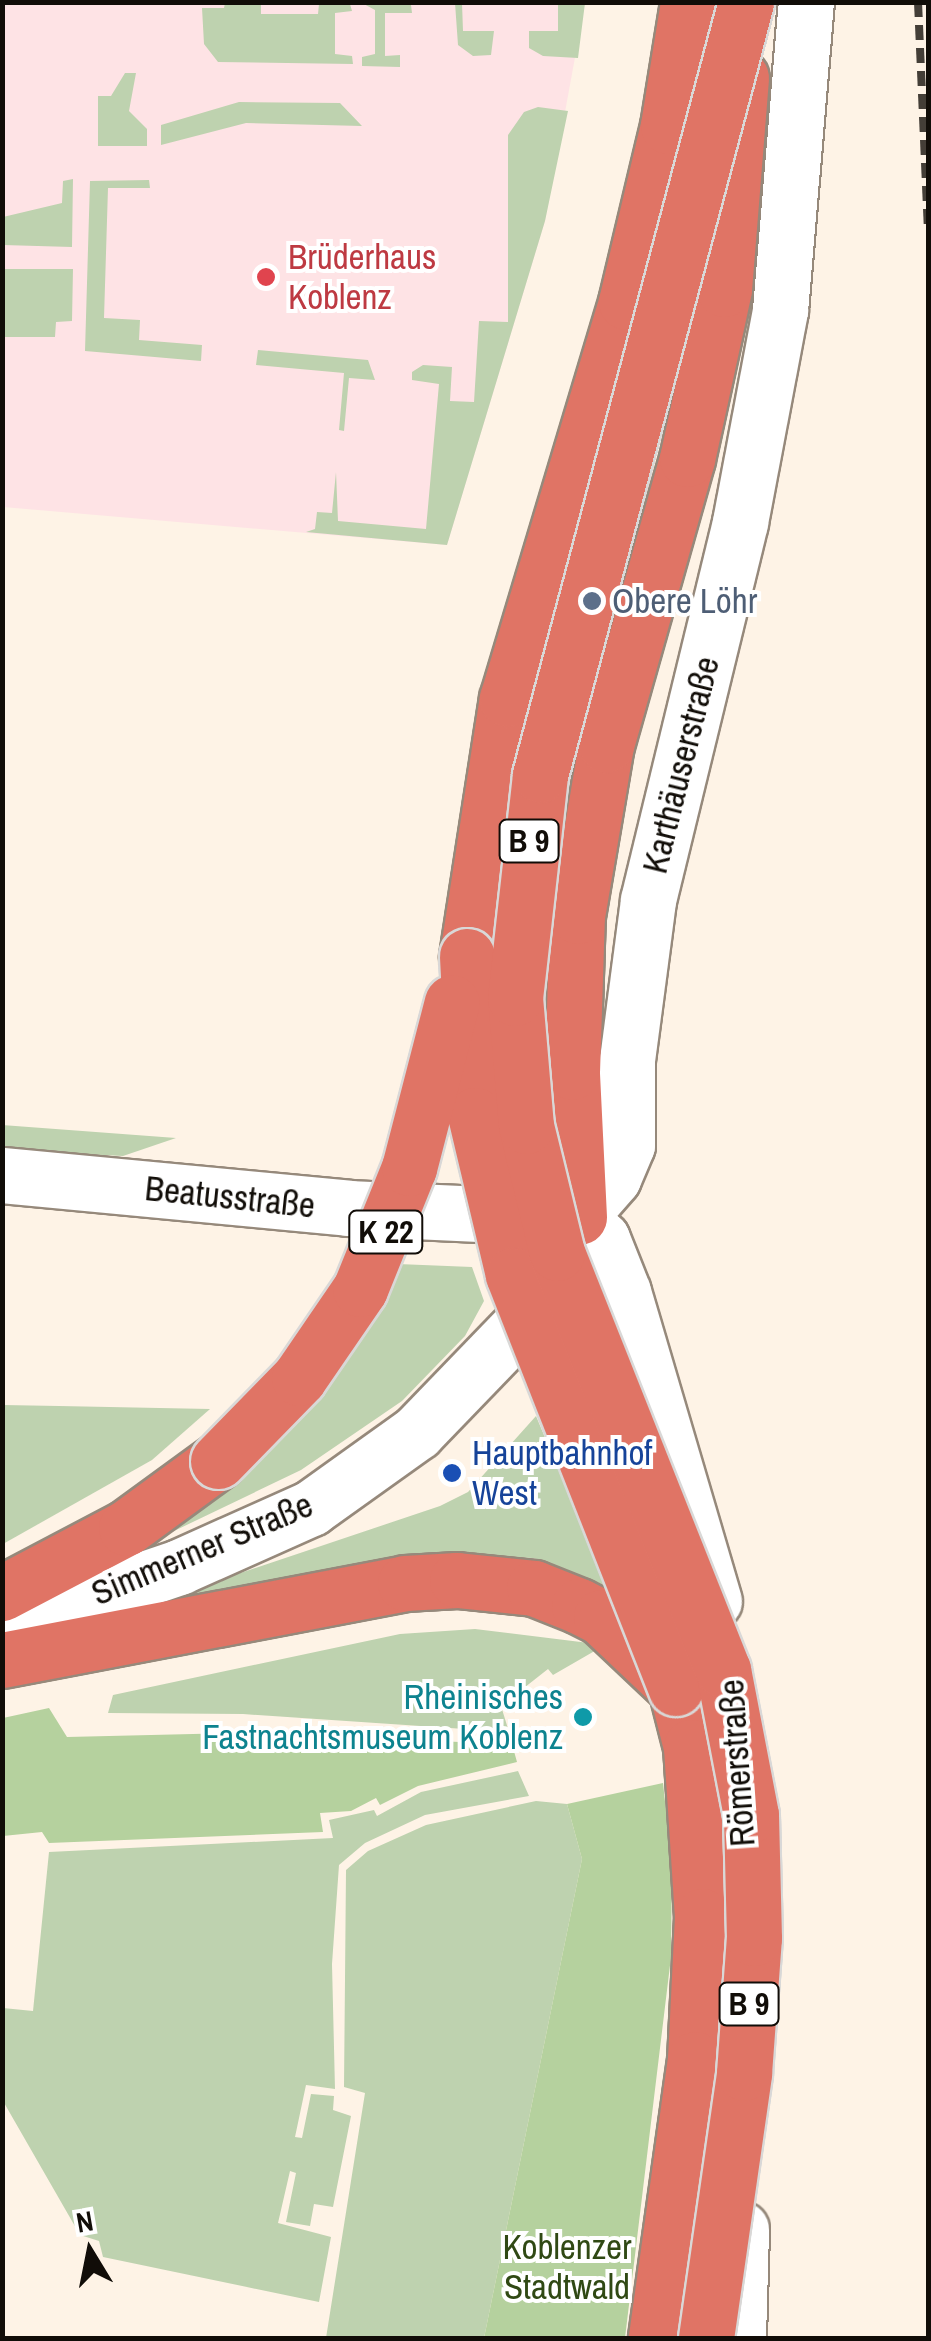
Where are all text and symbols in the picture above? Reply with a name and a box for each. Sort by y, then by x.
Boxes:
place label: Brüderhaus Koblenz [288,236,436,318]
marker: Brüderhaus Koblenz [253,264,279,290]
place label: Obere Löhr [612,580,757,622]
marker: Obere Löhr [581,590,603,612]
street label: Karthäuserstraße [634,652,728,878]
road number: B 9 [496,814,562,868]
street label: Beatusstraße [143,1167,317,1227]
road number: K 22 [346,1205,426,1259]
place label: Hauptbahnhof West [472,1432,652,1514]
marker: Hauptbahnhof West [441,1462,463,1484]
street label: Simmerner Straße [85,1484,319,1614]
place label: Rheinisches Fastnachtsmuseum Koblenz [202,1676,563,1758]
street label: Römerstraße [710,1678,764,1848]
marker: Rheinisches Fastnachtsmuseum Koblenz [572,1706,594,1728]
road number: B 9 [716,1977,782,2031]
north arrow [40,2201,140,2301]
text: N [73,2201,96,2242]
park label: Koblenzer Stadtwald [502,2226,632,2308]

